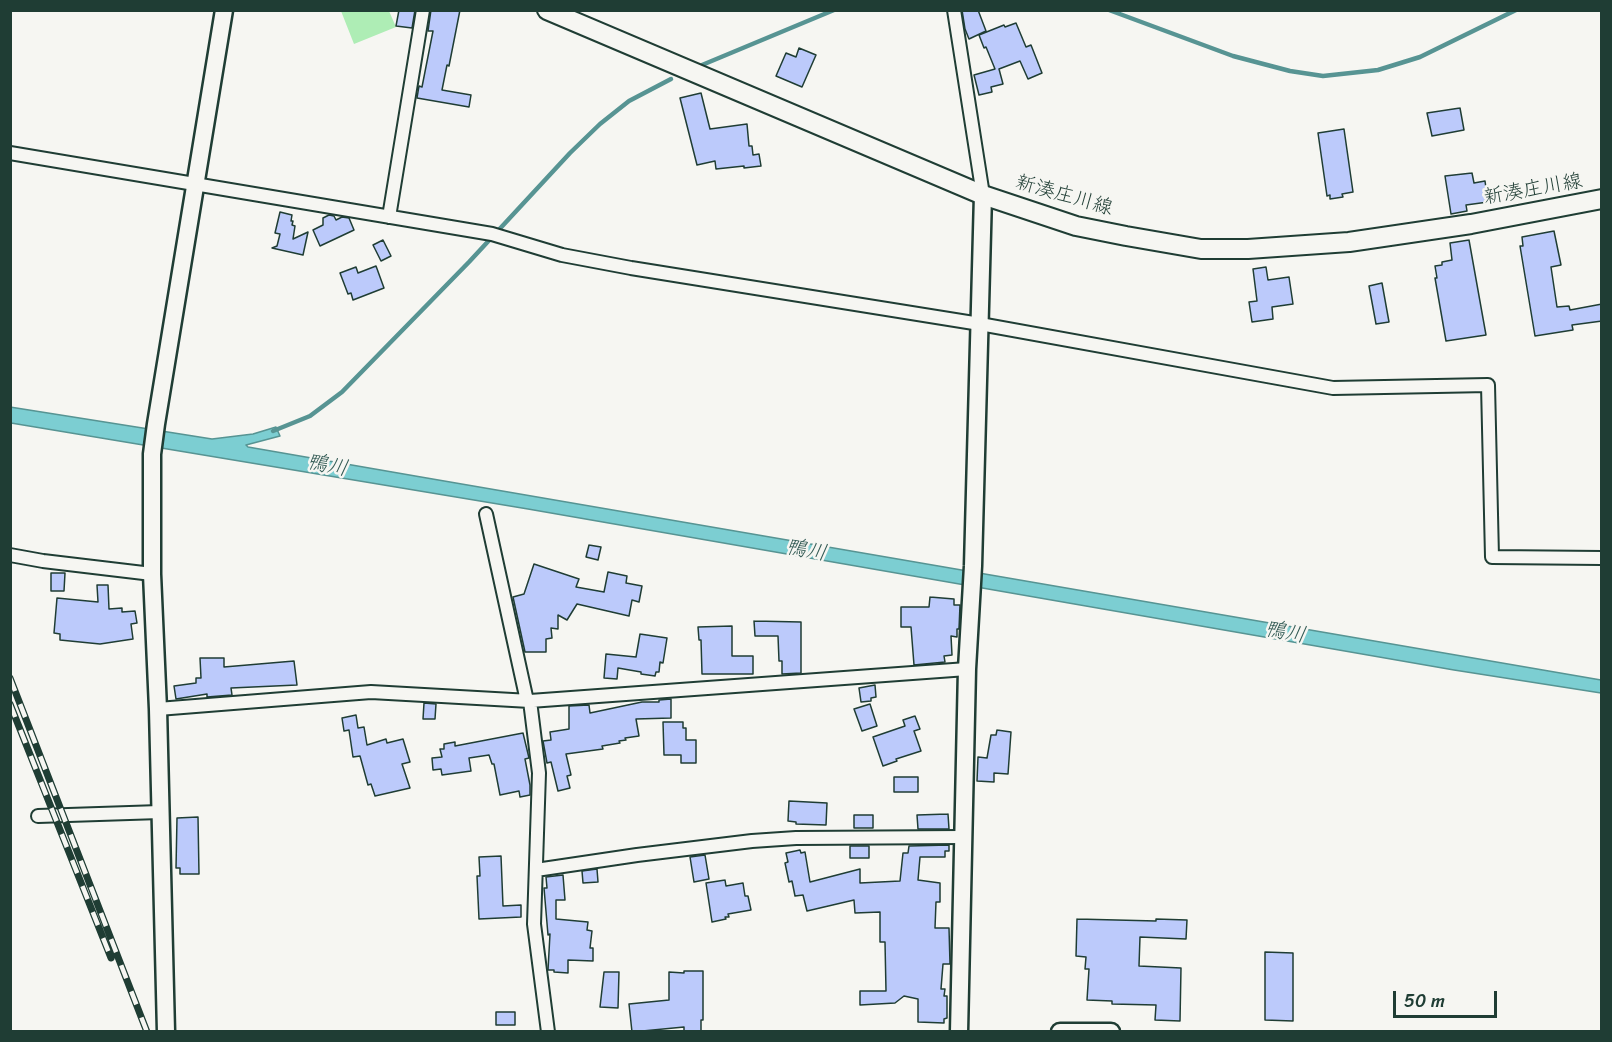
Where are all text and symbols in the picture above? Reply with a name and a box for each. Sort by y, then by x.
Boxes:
street label: 新湊庄川線 [1482,169,1584,211]
street label: 新湊庄川線 [1013,171,1115,221]
water label: 鴨川 [304,450,350,482]
water label: 鴨川 [783,535,829,567]
water label: 鴨川 [1262,617,1308,649]
scale bar [1396,979,1500,1017]
text: 50 m [1404,985,1445,1017]

